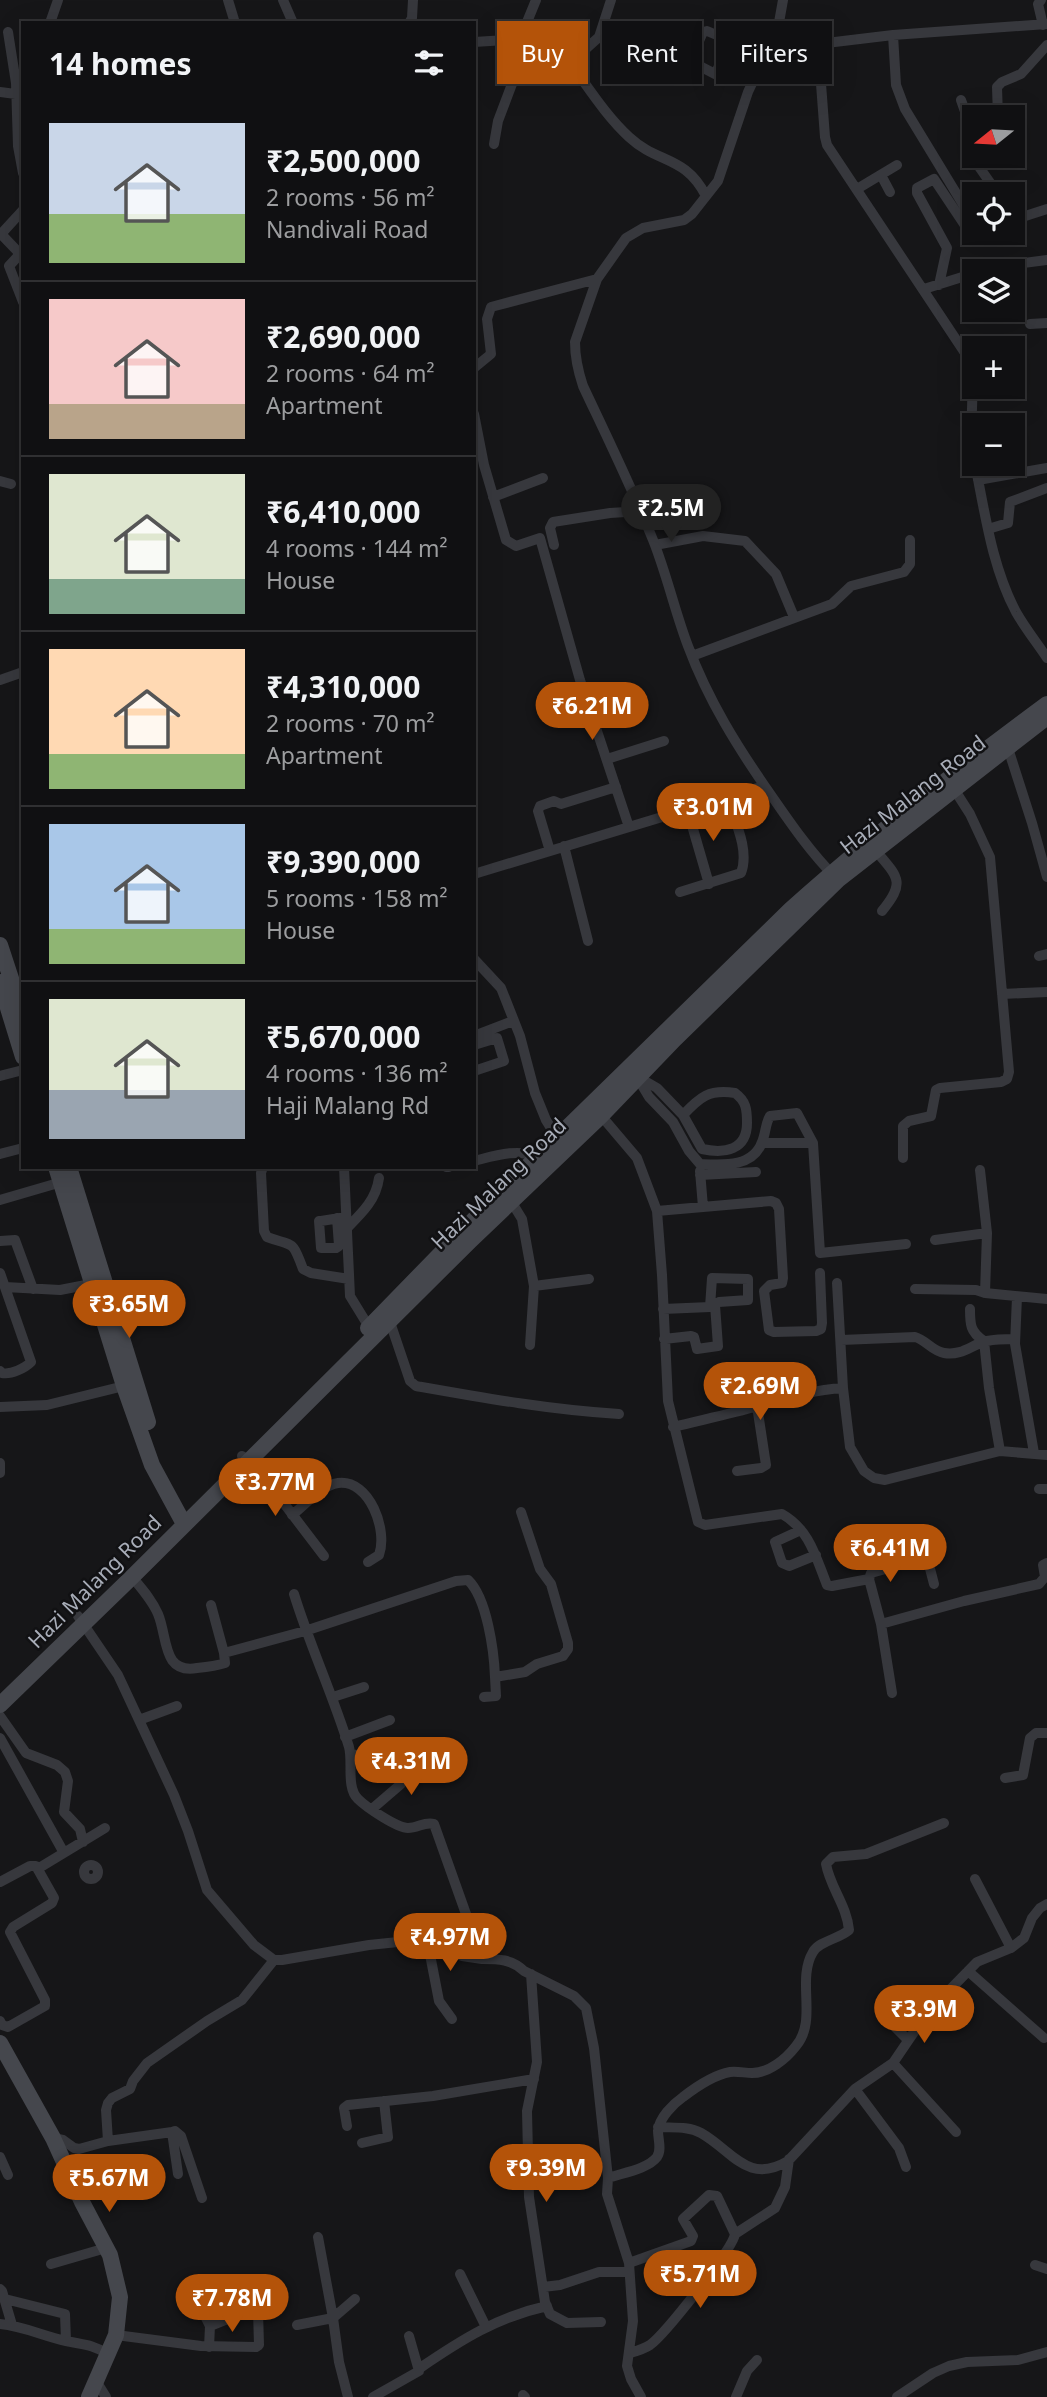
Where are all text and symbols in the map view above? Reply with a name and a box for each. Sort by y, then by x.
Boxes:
chip: Buy [497,21,588,84]
chip: Rent [602,21,702,84]
chip: Filters [716,21,832,84]
text: 14 homes [49,43,192,84]
icon: filters [410,44,448,82]
north arrow [962,105,1026,168]
map controls [962,105,1025,476]
text: ₹2,500,000 [266,140,420,181]
icon: home [105,151,189,235]
text: 2 rooms · 56 m² [266,181,435,213]
button: locate [962,182,1025,245]
text: Nandivali Road [266,213,428,245]
button: layers [962,259,1025,322]
text: ₹2,690,000 [266,316,420,357]
icon: home [105,327,189,411]
button: + [962,336,1025,399]
text: 2 rooms · 64 m² [266,357,435,389]
text: Apartment [266,389,383,421]
button: − [962,413,1025,476]
pin: ₹2.5M [622,484,720,544]
text: ₹6,410,000 [266,491,420,532]
text: ₹2.5M [637,491,705,523]
icon: home [105,502,189,586]
text: 4 rooms · 144 m² [266,532,448,564]
text: House [266,564,335,596]
text: ₹4,310,000 [266,666,420,707]
icon: home [105,677,189,761]
pin: ₹6.21M [535,682,649,742]
text: ₹6.21M [552,689,632,721]
text: 2 rooms · 70 m² [266,707,435,739]
street label: Hazi Malang Road [834,728,991,860]
text: Apartment [266,739,383,771]
pin: ₹3.01M [656,784,770,843]
text: ₹3.01M [673,790,753,822]
text: ₹9,390,000 [266,841,420,882]
icon: home [105,852,189,936]
text: 5 rooms · 158 m² [266,882,448,914]
text: House [266,914,335,946]
text: ₹5,670,000 [266,1016,420,1057]
icon: home [105,1027,189,1111]
text: 4 rooms · 136 m² [266,1057,448,1089]
text: Haji Malang Rd [266,1089,429,1121]
street label: Hazi Malang Road [425,1111,572,1255]
pin: ₹3.65M [72,1280,186,1340]
text: ₹3.65M [89,1287,169,1319]
pin: ₹2.69M [703,1362,817,1422]
text: ₹2.69M [720,1369,800,1401]
pin: ₹3.77M [218,1458,332,1518]
text: ₹3.77M [235,1465,315,1497]
street label: Hazi Malang Road [21,1508,167,1654]
pin: ₹6.41M [833,1524,947,1584]
text: ₹6.41M [850,1531,930,1563]
pin: ₹4.31M [354,1738,468,1797]
text: ₹4.31M [371,1744,451,1776]
pin: ₹4.97M [393,1913,507,1973]
text: ₹4.97M [410,1920,490,1952]
pin: ₹3.9M [875,1986,973,2045]
text: ₹3.9M [890,1992,958,2024]
pin: ₹9.39M [489,2144,603,2204]
text: ₹9.39M [506,2151,586,2183]
pin: ₹5.67M [52,2154,166,2214]
text: ₹5.67M [69,2161,149,2193]
pin: ₹5.71M [643,2250,757,2310]
text: ₹5.71M [660,2257,740,2289]
pin: ₹7.78M [175,2274,289,2334]
text: ₹7.78M [192,2281,272,2313]

